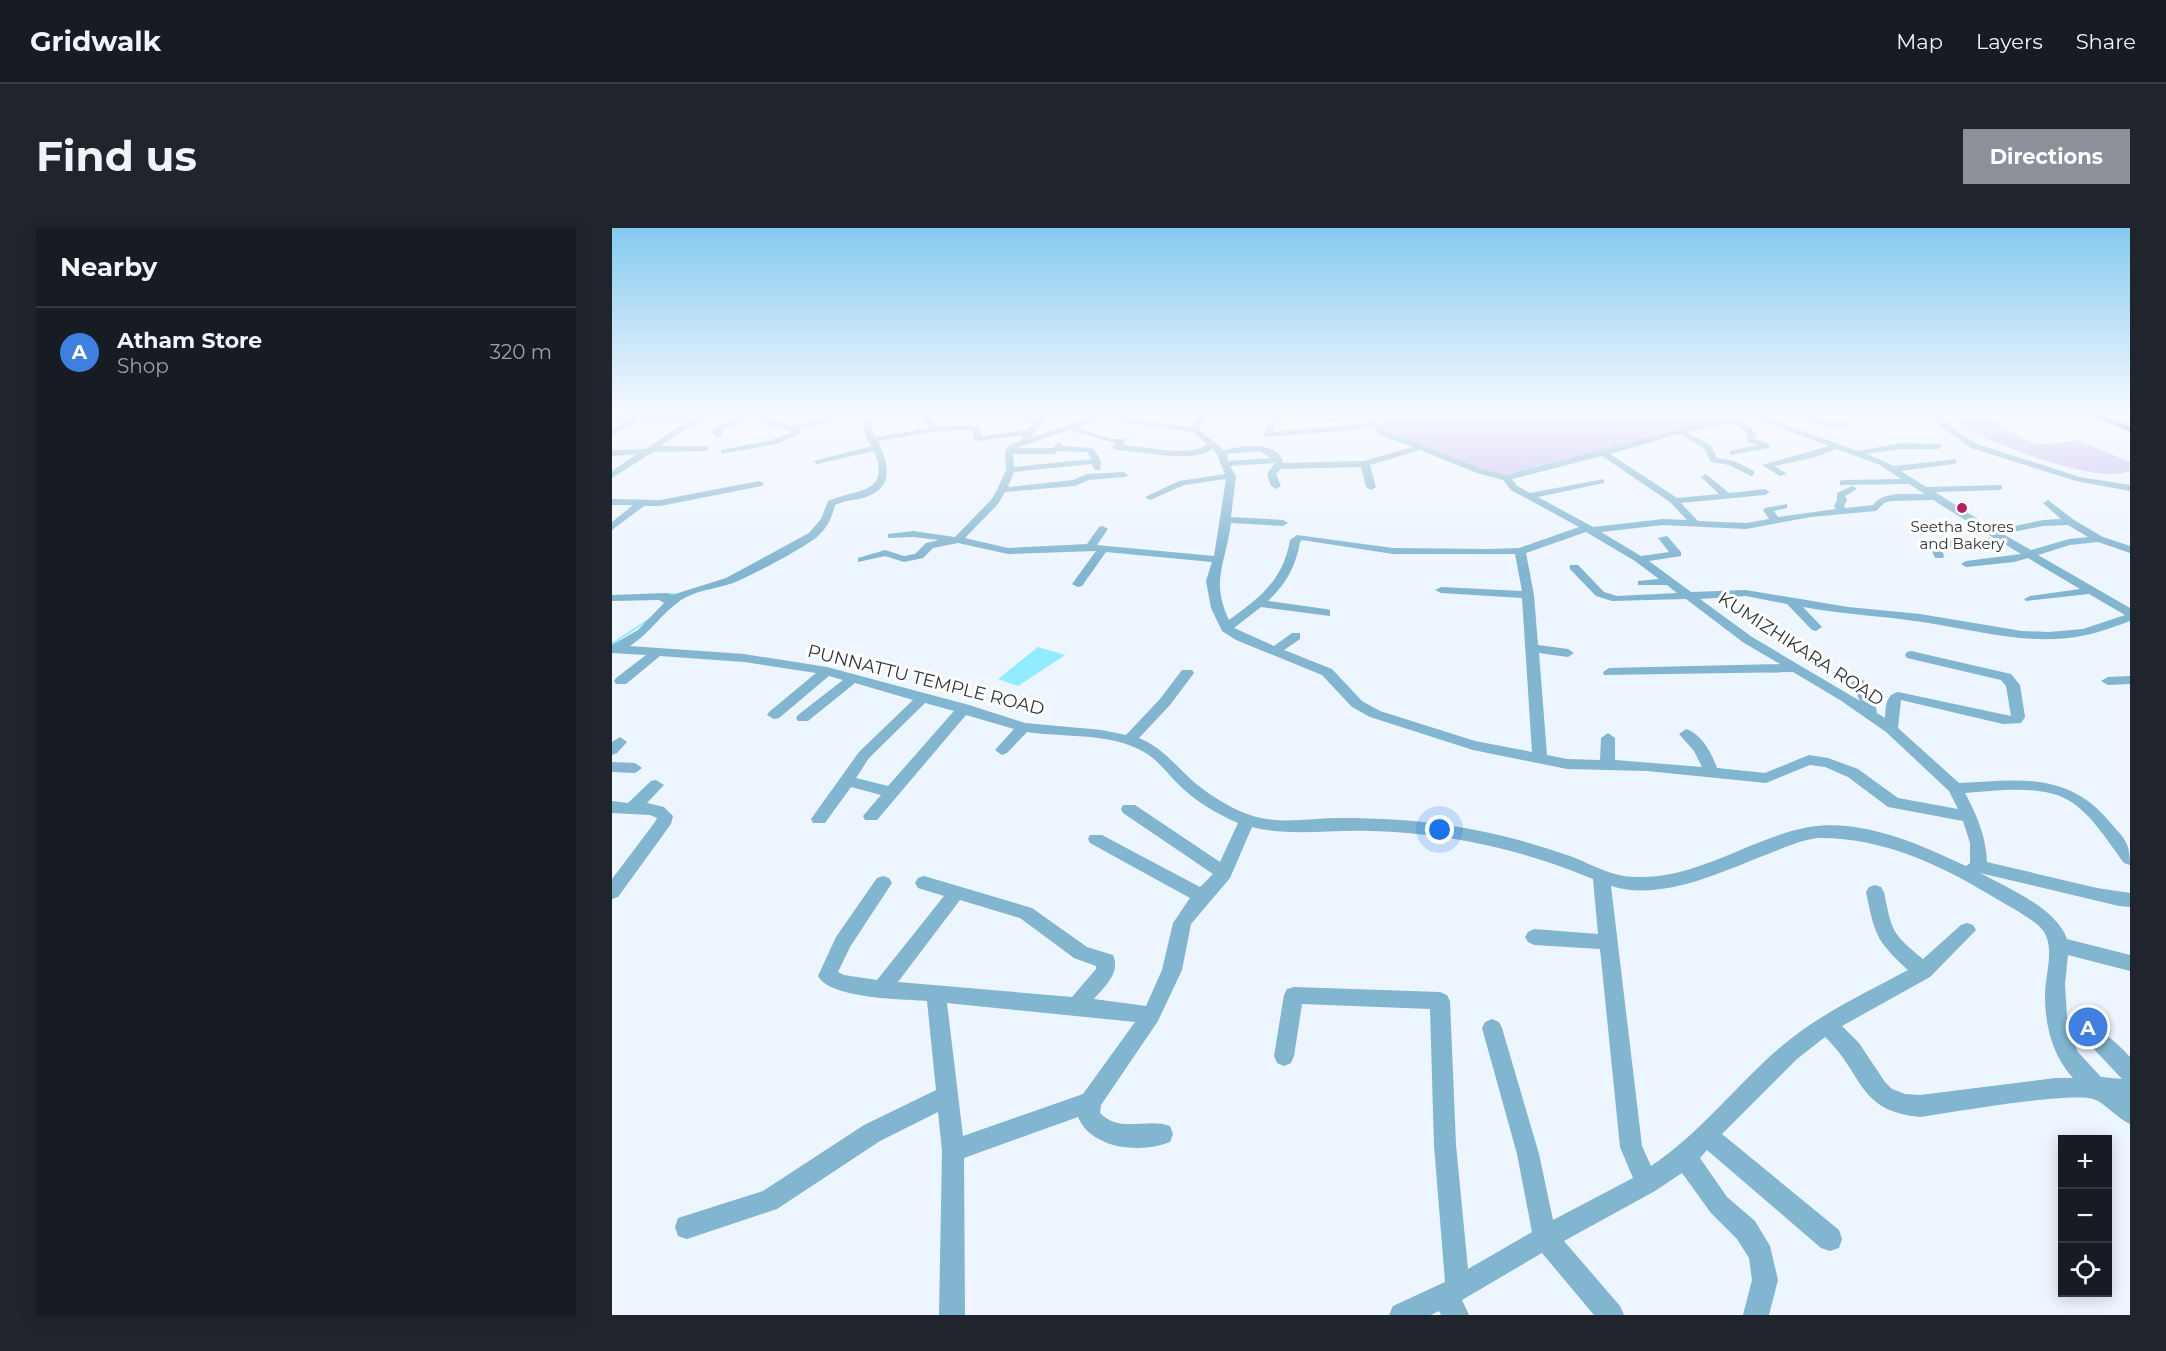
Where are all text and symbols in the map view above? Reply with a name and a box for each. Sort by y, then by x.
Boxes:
text: Gridwalk [30,24,161,58]
text: Map [1896,29,1943,54]
text: Layers [1976,29,2043,54]
text: Share [2076,29,2136,54]
button: Directions [1963,129,2130,184]
text: Find us [36,130,197,182]
text: Nearby [60,251,157,283]
text: Atham Store [117,327,262,354]
text: A [72,340,87,364]
text: 320 m [490,340,552,364]
text: Shop [117,354,169,378]
marker: Seetha Stores and Bakery [1955,501,1969,515]
place label: Seetha Stores and Bakery [1911,517,2014,553]
street label: KUMIZHIKARA ROAD [1714,587,1888,711]
street label: PUNNATTU TEMPLE ROAD [805,640,1047,720]
your location [1425,815,1454,844]
pin: A [2068,1004,2108,1050]
map controls [2058,1135,2112,1297]
button: + [2058,1135,2112,1189]
button: − [2058,1189,2112,1243]
button: locate [2058,1243,2112,1297]

